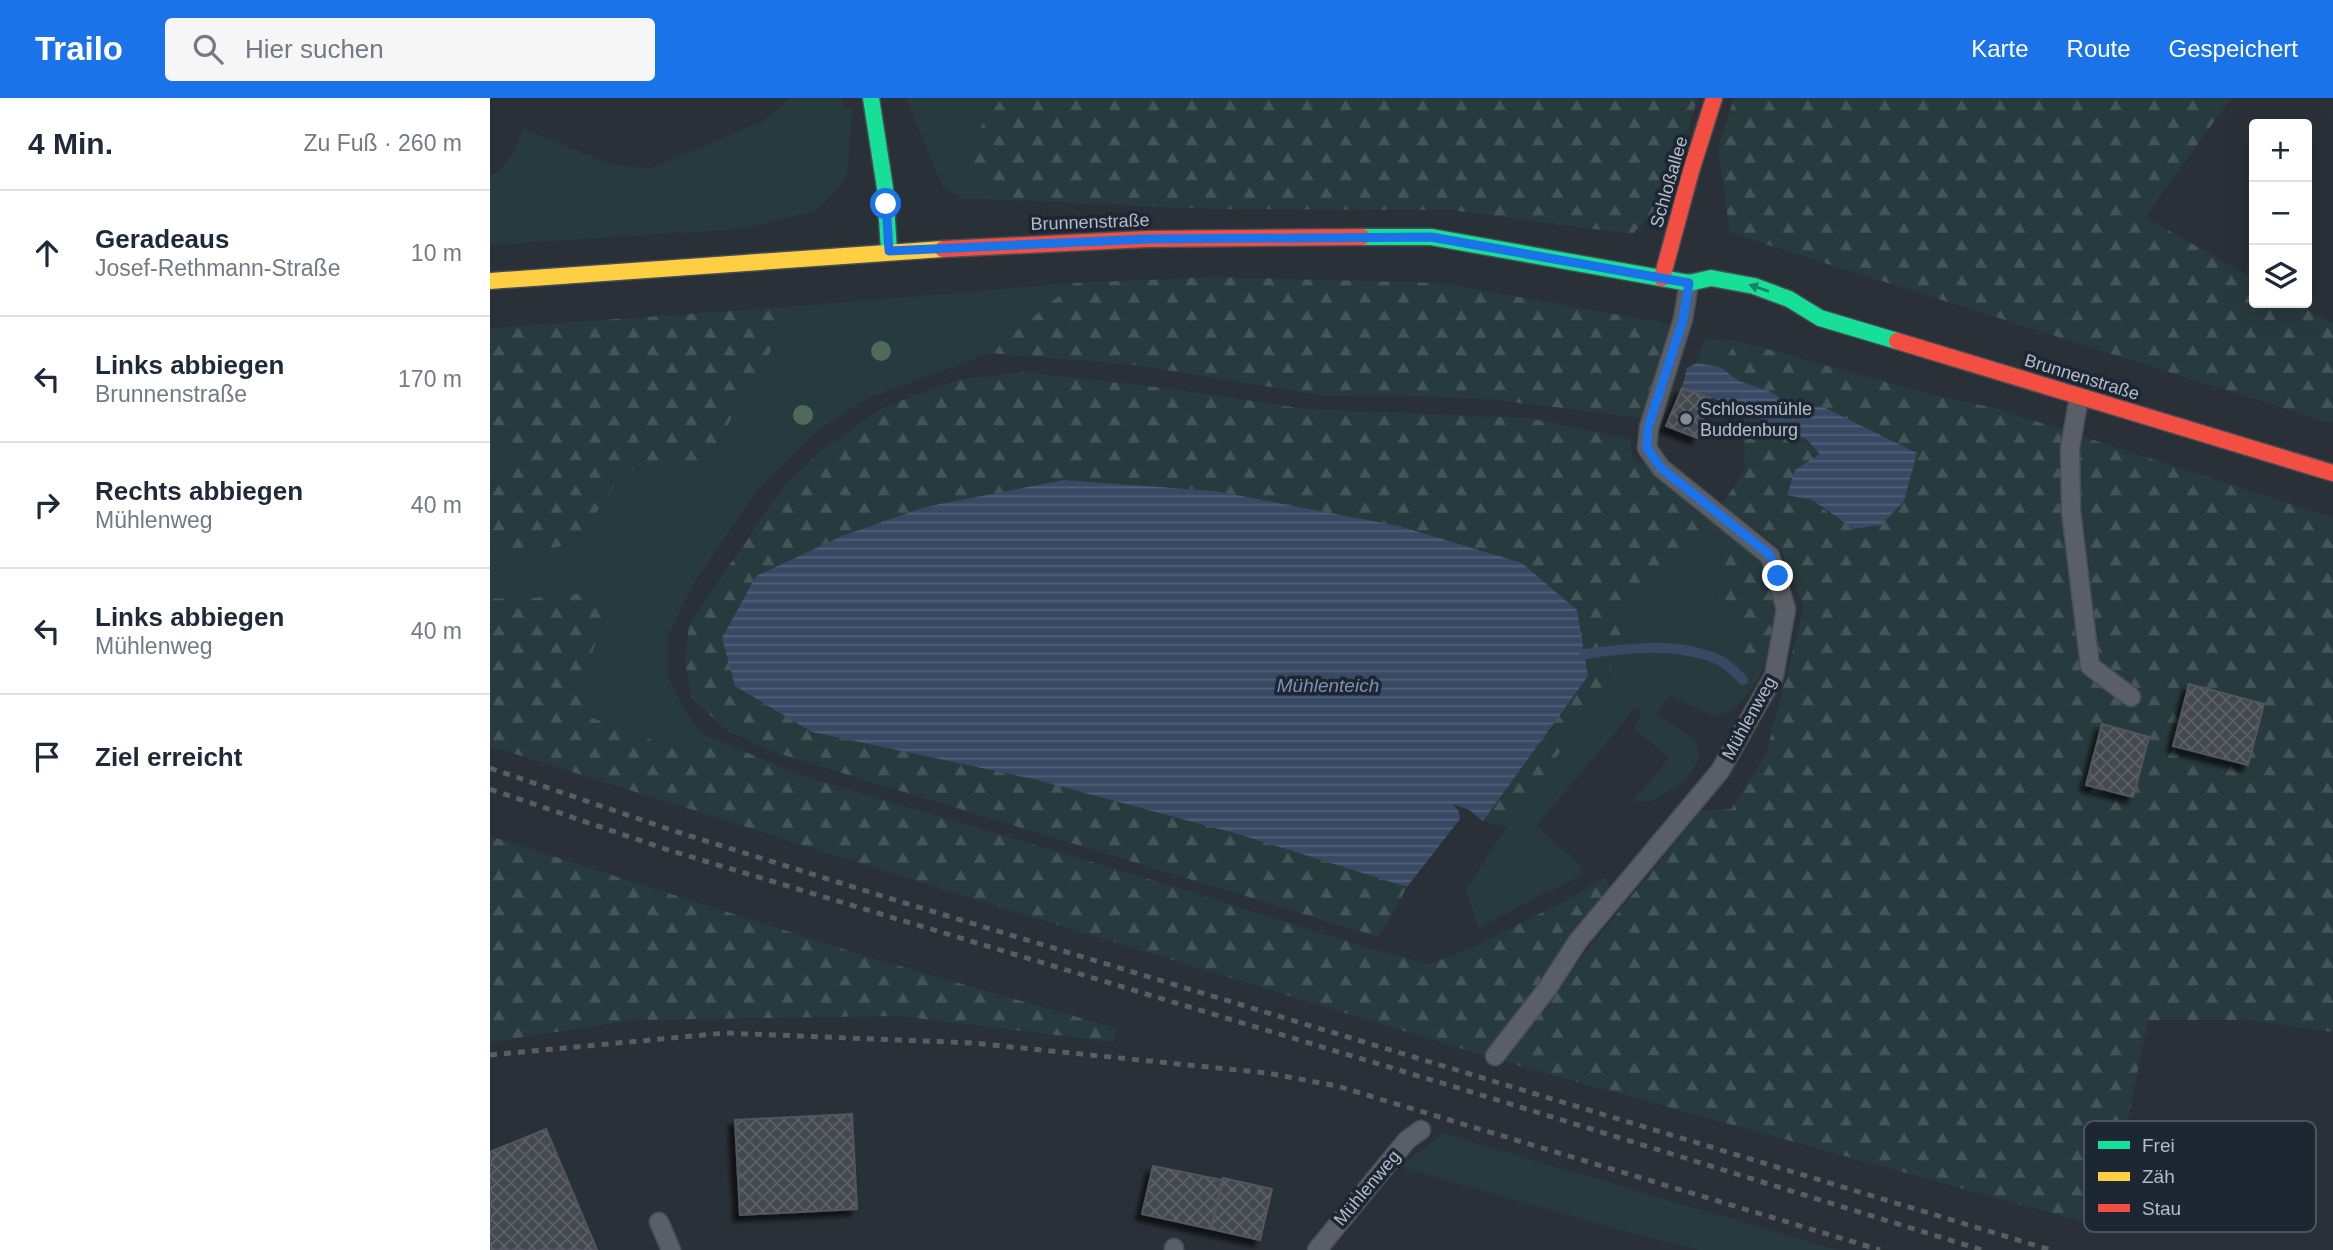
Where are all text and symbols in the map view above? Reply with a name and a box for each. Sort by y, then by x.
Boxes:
search box [165,18,655,81]
text: Trailo [35,30,123,67]
icon: search [189,30,227,68]
text: Hier suchen [245,34,384,64]
text: Karte [1971,35,2029,62]
text: Route [2067,35,2131,62]
text: Gespeichert [2169,35,2298,62]
map controls [2249,119,2312,308]
button: + [2249,119,2312,182]
text: 4 Min. [28,127,113,160]
text: Zu Fuß · 260 m [304,130,462,156]
street label: Schloßallee [1646,134,1692,230]
button: − [2249,182,2312,245]
route start [870,188,901,219]
street label: Brunnenstraße [1030,210,1150,234]
text: Geradeaus [95,224,229,254]
icon: ahead [28,234,66,272]
text: 10 m [411,240,462,266]
button: layers [2249,245,2312,308]
text: Josef-Rethmann-Straße [95,255,340,281]
one-way arrow [1749,282,1770,293]
text: Links abbiegen [95,350,284,380]
street label: Brunnenstraße [2022,350,2142,404]
icon: left [28,360,66,398]
text: 170 m [398,366,462,392]
text: Brunnenstraße [95,381,247,407]
place label: Schlossmühle Buddenburg [1700,399,1812,440]
marker: Schlossmühle Buddenburg [1678,411,1694,427]
text: Rechts abbiegen [95,476,303,506]
icon: right [28,486,66,524]
text: 40 m [411,492,462,518]
text: Mühlenweg [95,507,213,533]
route end [1762,560,1793,591]
text: Links abbiegen [95,602,284,632]
icon: left [28,612,66,650]
text: 40 m [411,618,462,644]
text: Mühlenweg [95,633,213,659]
street label: Mühlenweg [1718,673,1780,763]
water label: Mühlenteich [1277,675,1379,696]
icon: arrive [28,738,66,776]
text: Ziel erreicht [95,742,242,772]
legend [2084,1121,2316,1232]
text: Frei [2142,1135,2175,1156]
street label: Mühlenweg [1330,1146,1404,1230]
text: Zäh [2142,1166,2175,1187]
text: Stau [2142,1198,2181,1219]

